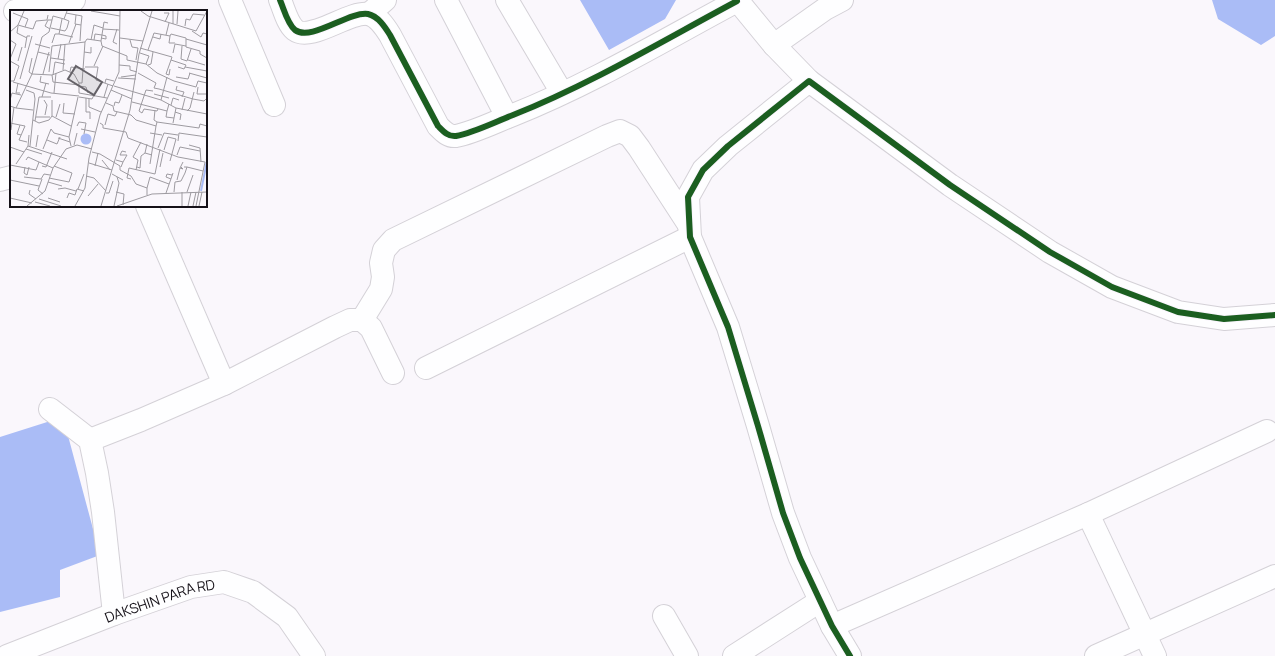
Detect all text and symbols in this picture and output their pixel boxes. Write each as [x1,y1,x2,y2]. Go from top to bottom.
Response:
inset map [10,10,207,207]
street label: DAKSHIN PARA RD [102,574,216,626]

